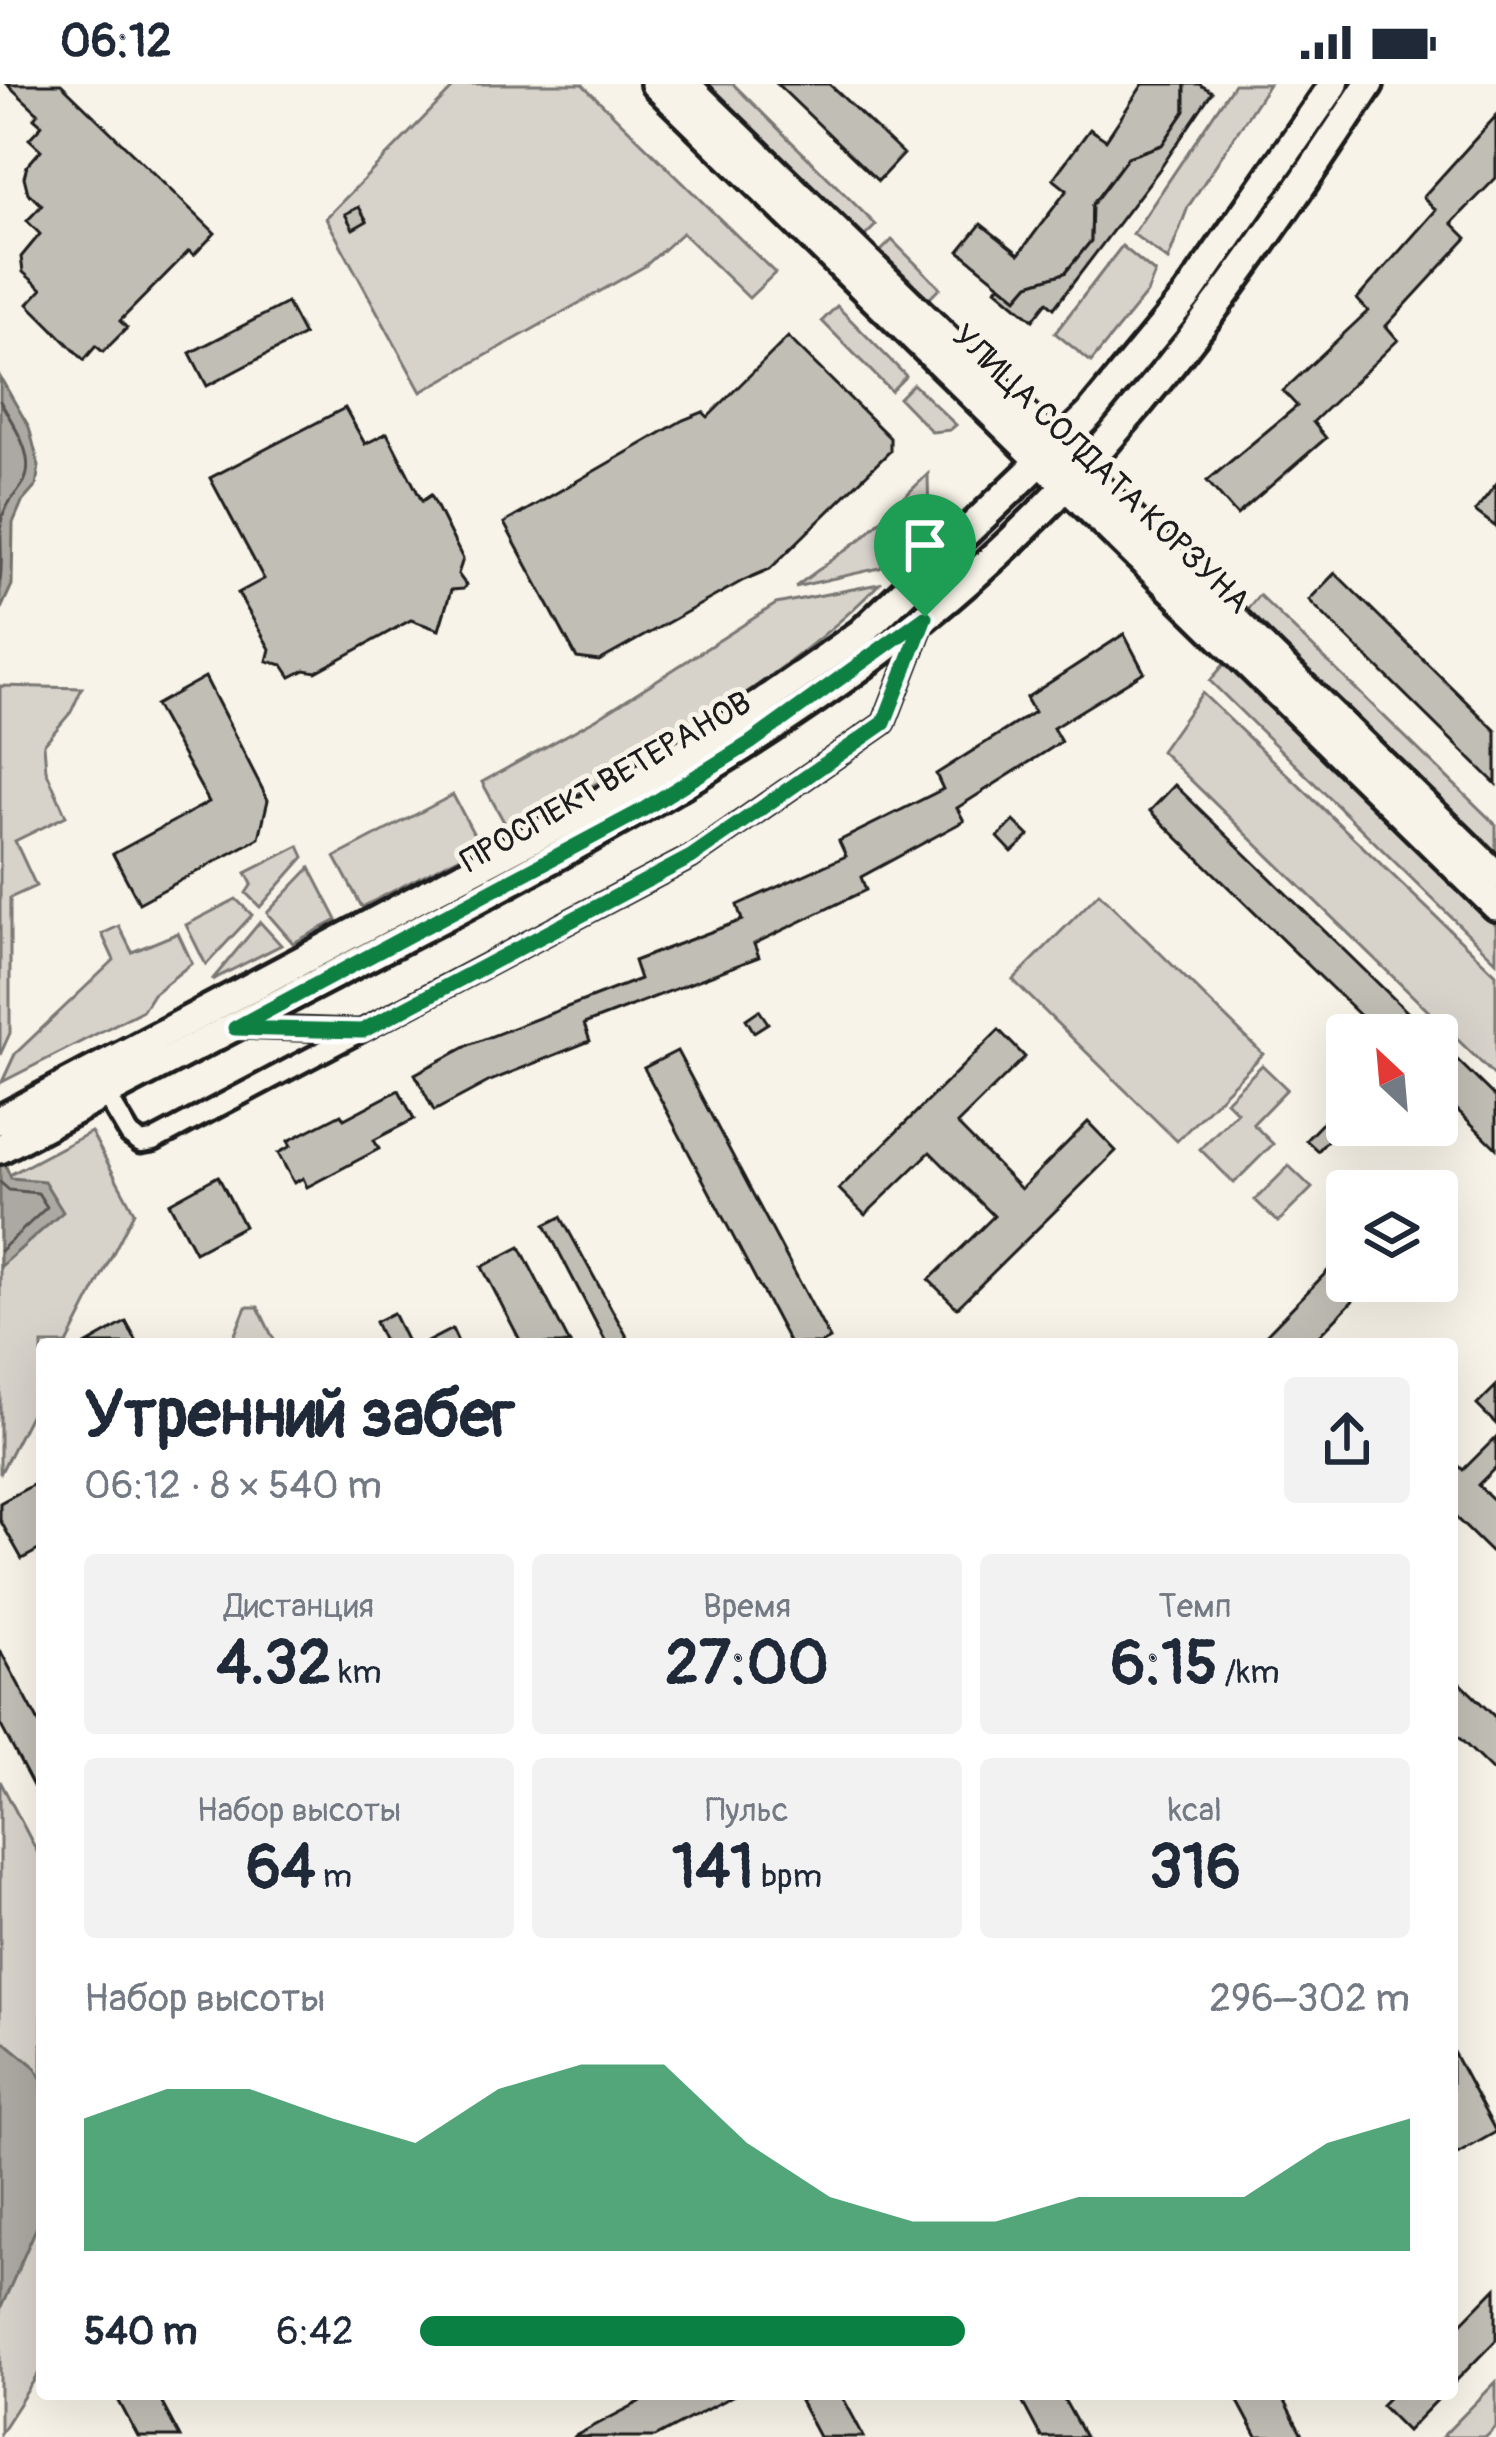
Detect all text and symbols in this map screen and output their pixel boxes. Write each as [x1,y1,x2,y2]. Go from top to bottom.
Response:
text: 06:12 [60,14,172,70]
street label: УЛИЦА СОЛДАТА КОРЗУНА [943,316,1259,622]
pin [874,494,976,617]
icon: arrive [892,512,958,578]
street label: ПРОСПЕКТ ВЕТЕРАНОВ [453,682,759,882]
north arrow [1326,1014,1458,1146]
map controls [1326,1014,1458,1302]
button: layers [1326,1170,1458,1302]
text: Утренний забег [84,1374,515,1457]
button: share [1284,1377,1410,1503]
text: 06:12 · 8 × 540 m [84,1461,382,1510]
text: Дистанция [224,1586,374,1627]
text: Время [703,1586,791,1627]
text: Темп [1158,1586,1232,1627]
text: 4.32 [216,1627,331,1702]
text: 27:00 [665,1627,829,1702]
text: 6:15 [1111,1627,1217,1702]
text: km [331,1652,382,1693]
text: /km [1217,1652,1280,1693]
text: Набор высоты [197,1790,401,1831]
text: Пульс [705,1790,789,1831]
text: kcal [1168,1790,1222,1831]
text: 64 [246,1831,316,1906]
text: 141 [672,1831,754,1906]
text: 316 [1149,1831,1241,1906]
text: m [316,1856,352,1897]
text: bpm [754,1856,822,1897]
text: Набор высоты [84,1974,326,2023]
text: 296–302 m [1209,1974,1410,2023]
text: 540 m [84,2307,198,2356]
text: 6:42 [276,2307,354,2356]

